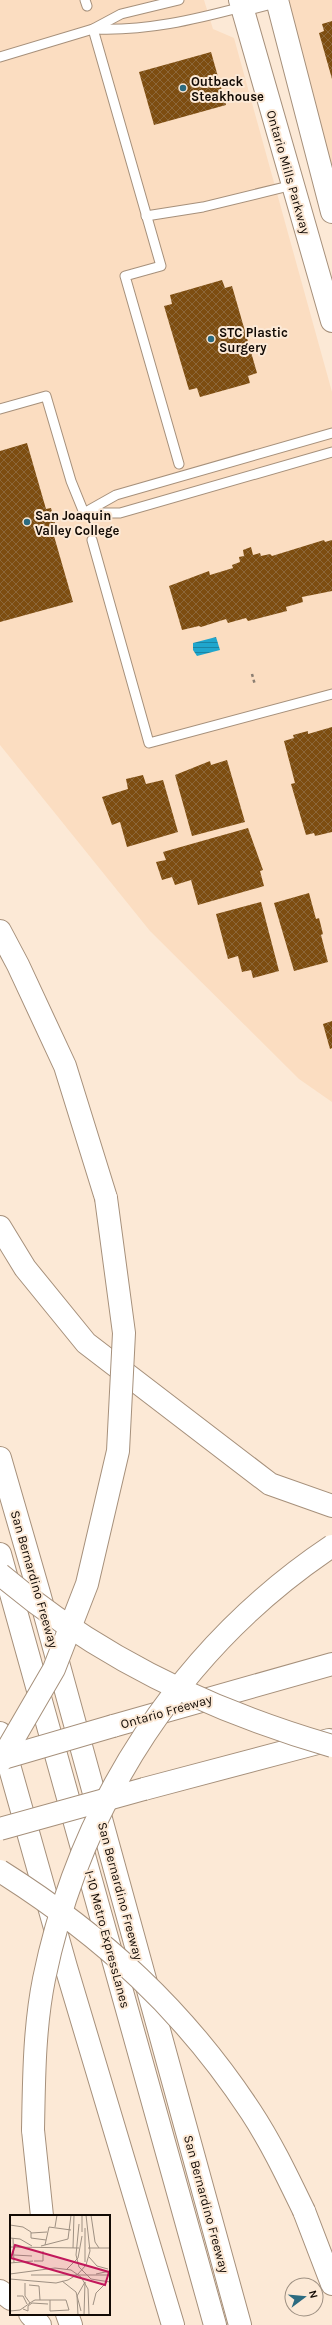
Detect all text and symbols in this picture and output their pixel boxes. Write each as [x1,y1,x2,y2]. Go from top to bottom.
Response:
place label: Outback Steakhouse [191,74,264,104]
marker: Outback Steakhouse [178,83,188,93]
street label: Ontario Mills Parkway [264,108,313,236]
place label: STC Plastic Surgery [219,325,288,355]
marker: STC Plastic Surgery [206,334,216,344]
place label: San Joaquin Valley College [35,508,120,538]
marker: San Joaquin Valley College [22,517,32,527]
street label: San Bernardino Freeway [8,1509,61,1650]
street label: Ontario Freeway [119,1691,214,1732]
street label: San Bernardino Freeway [95,1821,146,1962]
street label: I-10 Metro ExpressLanes [82,1869,133,2010]
street label: San Bernardino Freeway [181,2134,232,2275]
inset map [10,2215,110,2315]
north arrow [284,2277,324,2317]
text: N [306,2289,320,2300]

